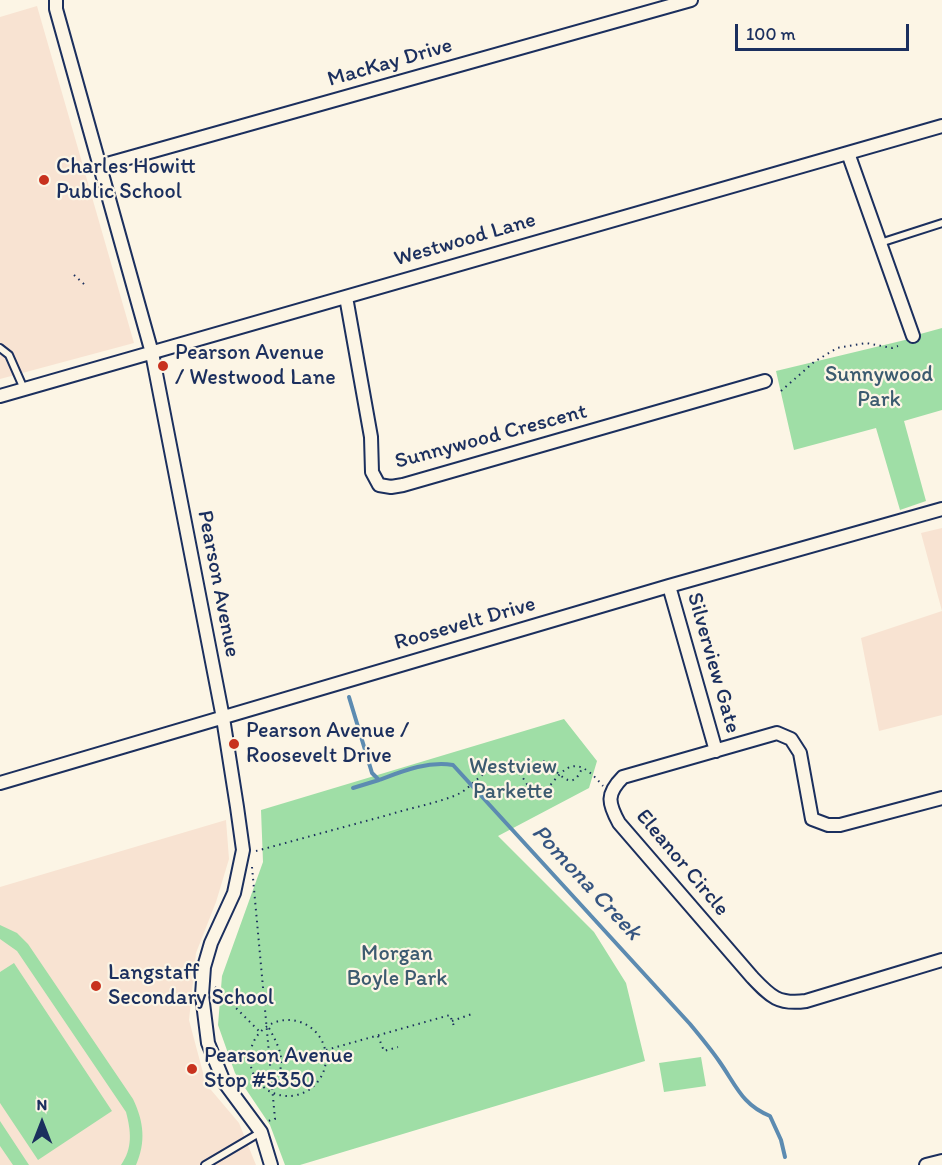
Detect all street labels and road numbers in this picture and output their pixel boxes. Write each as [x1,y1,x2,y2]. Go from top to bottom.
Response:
street label: MacKay Drive [325,33,455,93]
street label: Westwood Lane [391,207,539,273]
street label: Sunnywood Crescent [392,399,590,475]
street label: Pearson Avenue [191,508,245,660]
street label: Silverview Gate [680,590,746,736]
street label: Roosevelt Drive [391,591,539,657]
street label: Eleanor Circle [630,804,734,922]

